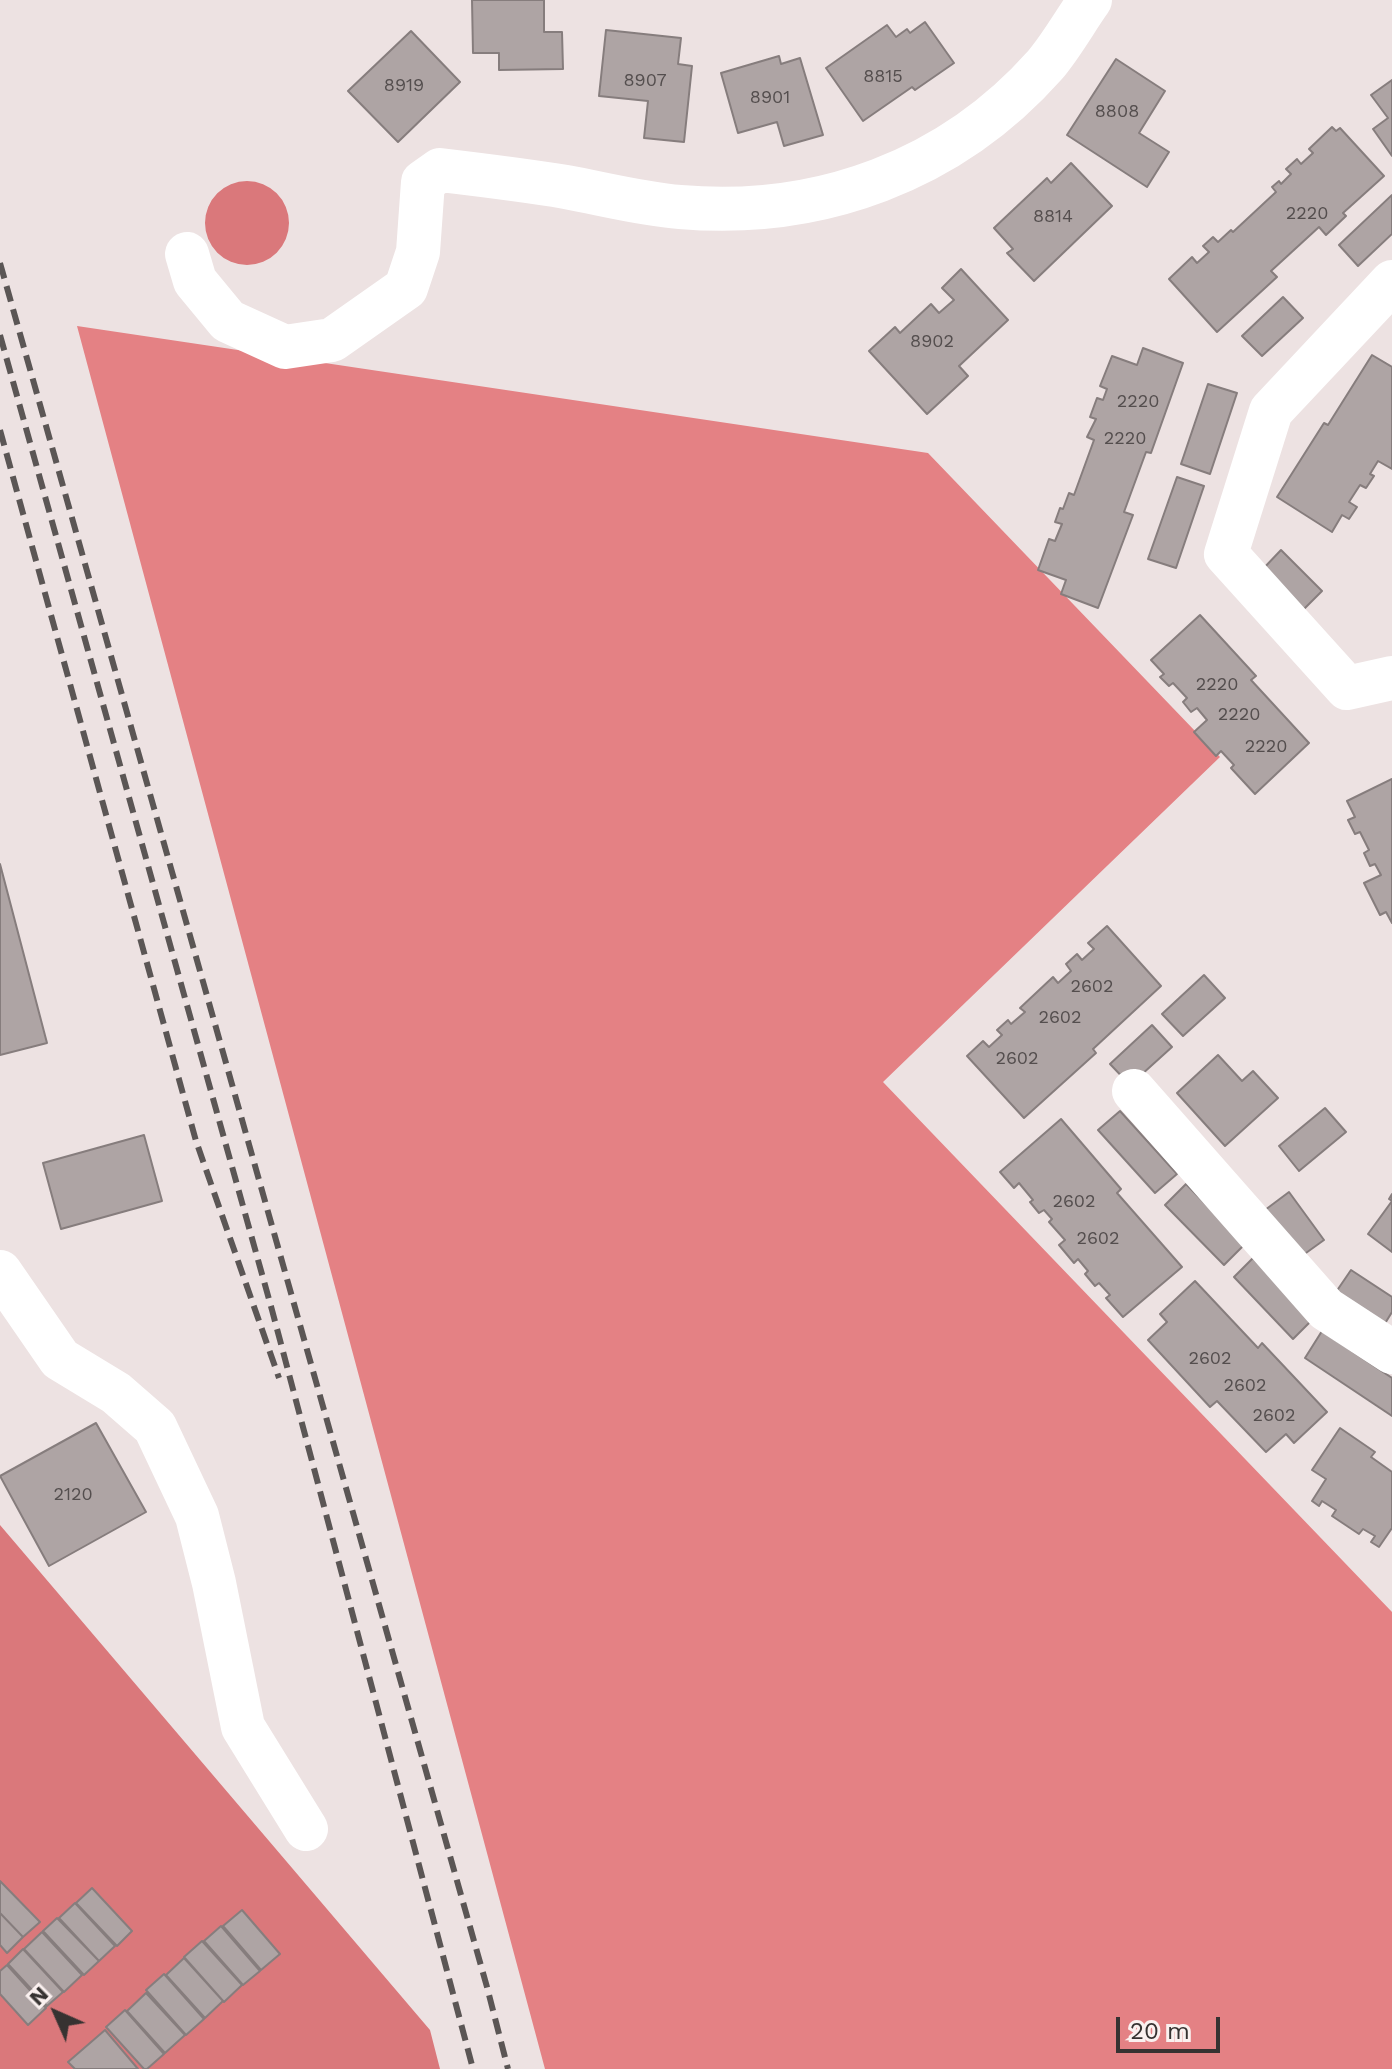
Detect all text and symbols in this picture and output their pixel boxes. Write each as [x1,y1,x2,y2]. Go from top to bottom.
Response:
house number: 8815 [863,66,903,88]
house number: 8907 [623,70,667,92]
house number: 8919 [384,75,424,97]
house number: 8901 [750,87,790,109]
house number: 8808 [1095,101,1139,123]
house number: 2220 [1286,203,1328,225]
house number: 8814 [1033,206,1073,228]
house number: 8902 [910,331,954,353]
house number: 2220 [1117,391,1159,413]
house number: 2220 [1104,428,1146,450]
house number: 2220 [1196,674,1238,696]
house number: 2220 [1218,704,1260,726]
house number: 2220 [1245,736,1287,758]
house number: 2602 [1070,976,1114,998]
house number: 2602 [1038,1007,1082,1029]
house number: 2602 [995,1048,1039,1070]
house number: 2602 [1052,1191,1096,1213]
house number: 2602 [1076,1228,1120,1250]
house number: 2602 [1188,1348,1232,1370]
house number: 2602 [1223,1375,1267,1397]
house number: 2602 [1252,1405,1296,1427]
house number: 2120 [53,1484,93,1506]
north arrow [16,1973,96,2053]
text: N [24,1981,53,2010]
scale bar [1120,2001,1224,2051]
text: 20 m [1130,2017,1190,2045]

